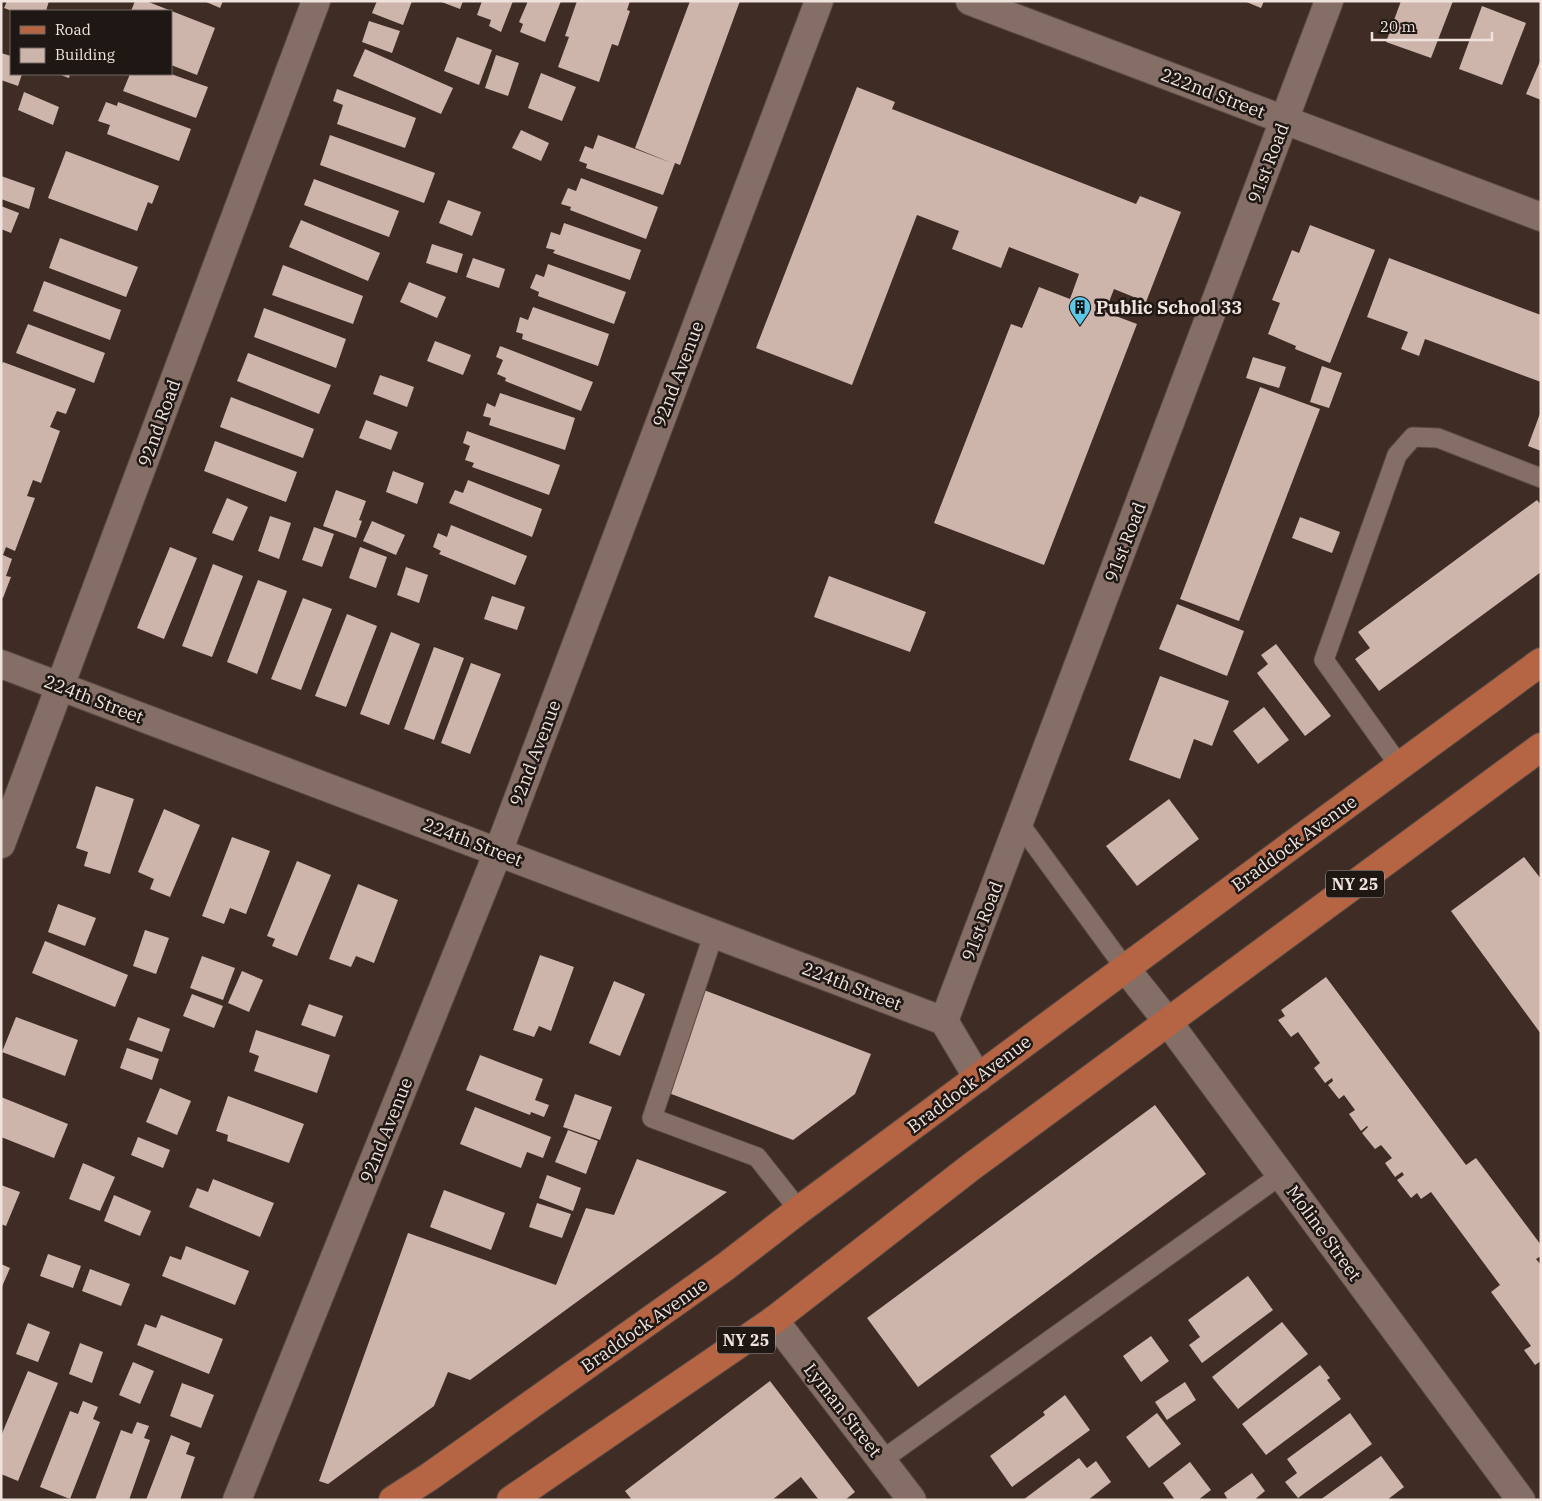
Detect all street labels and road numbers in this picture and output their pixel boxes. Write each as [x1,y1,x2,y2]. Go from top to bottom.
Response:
street label: 222nd Street [1158,63,1268,123]
street label: 91st Road [1242,120,1294,206]
street label: 92nd Avenue [647,318,709,430]
street label: 92nd Road [133,376,185,470]
street label: 91st Road [1099,499,1151,585]
street label: 224th Street [41,669,147,729]
street label: 92nd Avenue [504,697,566,809]
street label: Braddock Avenue [1227,790,1361,896]
street label: 224th Street [420,812,526,872]
road number: NY 25 [1326,871,1384,898]
street label: 91st Road [956,878,1008,964]
street label: 224th Street [799,956,905,1016]
street label: Braddock Avenue [902,1030,1036,1138]
street label: 92nd Avenue [354,1074,418,1186]
street label: Moline Street [1282,1181,1366,1285]
street label: Braddock Avenue [576,1273,712,1377]
road number: NY 25 [717,1326,775,1354]
street label: Lyman Street [799,1358,887,1462]

